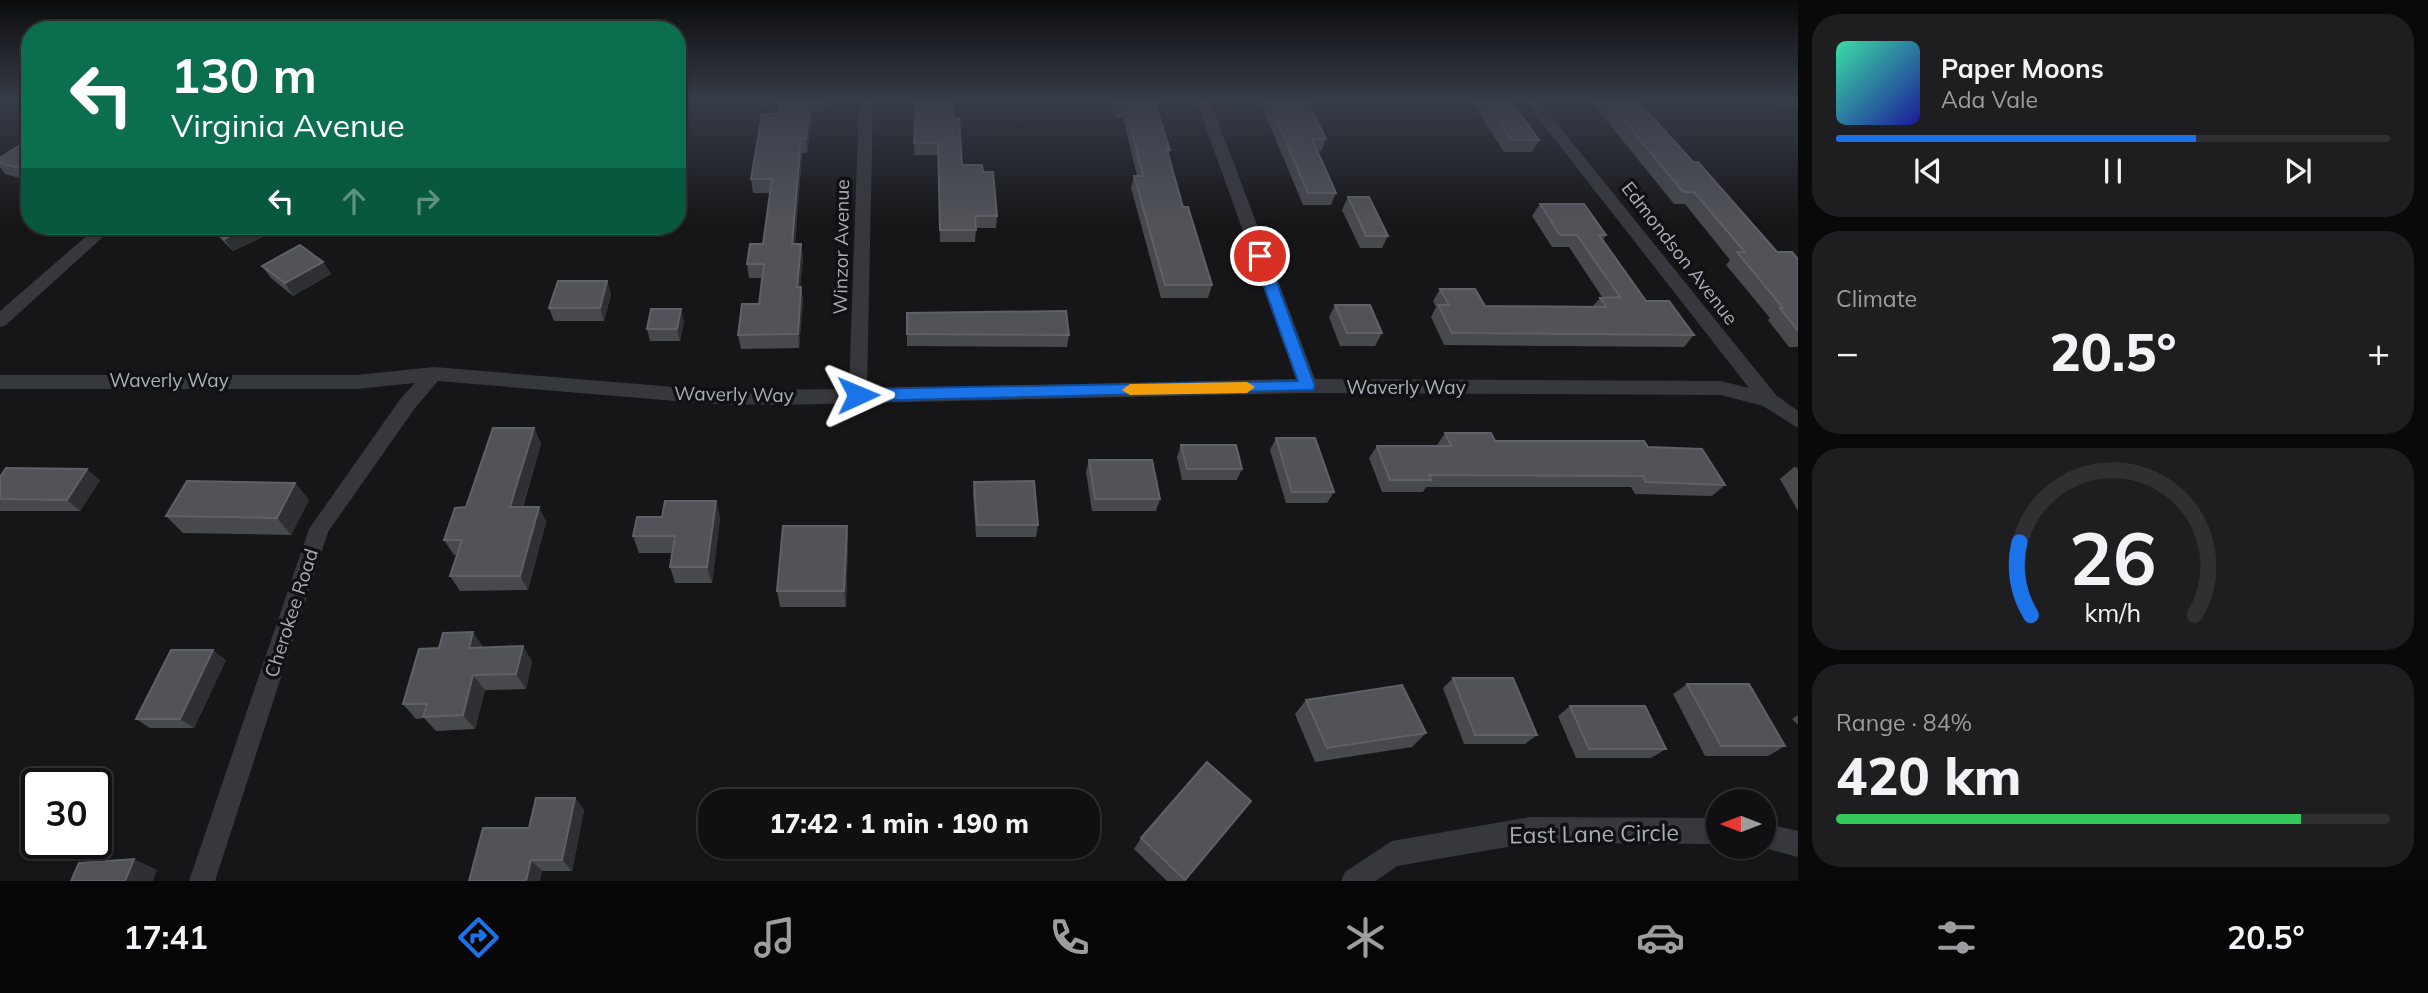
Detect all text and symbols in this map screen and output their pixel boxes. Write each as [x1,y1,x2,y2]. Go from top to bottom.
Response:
text: 130 m [171,44,317,105]
icon: left [56,49,147,140]
text: Paper Moons [1941,52,2104,85]
text: Ada Vale [1941,85,2038,114]
text: Virginia Avenue [171,105,405,145]
icon: previous [1909,152,1947,190]
icon: pause [2094,152,2132,190]
icon: next [2279,152,2317,190]
street label: Edmondson Avenue [1617,177,1743,329]
street label: Winzor Avenue [828,179,854,315]
icon: left [262,182,300,220]
icon: ahead [335,182,373,220]
icon: right [408,182,446,220]
pin [1230,226,1290,286]
icon: arrive [1241,237,1279,275]
text: Climate [1836,284,1917,313]
text: 20.5° [2049,319,2177,384]
text: − [1836,328,1859,376]
text: + [2367,328,2390,376]
position arrow [821,358,895,432]
street label: Waverly Way [109,368,229,392]
street label: Waverly Way [1346,375,1466,399]
street label: Waverly Way [674,381,794,407]
text: 26 [2069,512,2157,603]
street label: Cherokee Road [259,546,323,680]
text: km/h [2085,597,2141,628]
text: Range · 84% [1836,708,1972,737]
text: 420 km [1836,743,2021,808]
speed limit sign: 30 [21,768,112,859]
north arrow [1706,789,1776,859]
map controls [1706,789,1776,859]
text: 17:42 · 1 min · 190 m [769,807,1029,840]
street label: East Lane Circle [1509,818,1679,849]
icon: directions [454,913,503,962]
icon: music [750,913,799,962]
icon: phone [1045,913,1094,962]
icon: climate [1341,913,1390,962]
icon: car [1636,913,1685,962]
icon: filters [1932,913,1981,962]
text: 17:41 [123,917,208,957]
text: 20.5° [2227,917,2305,957]

